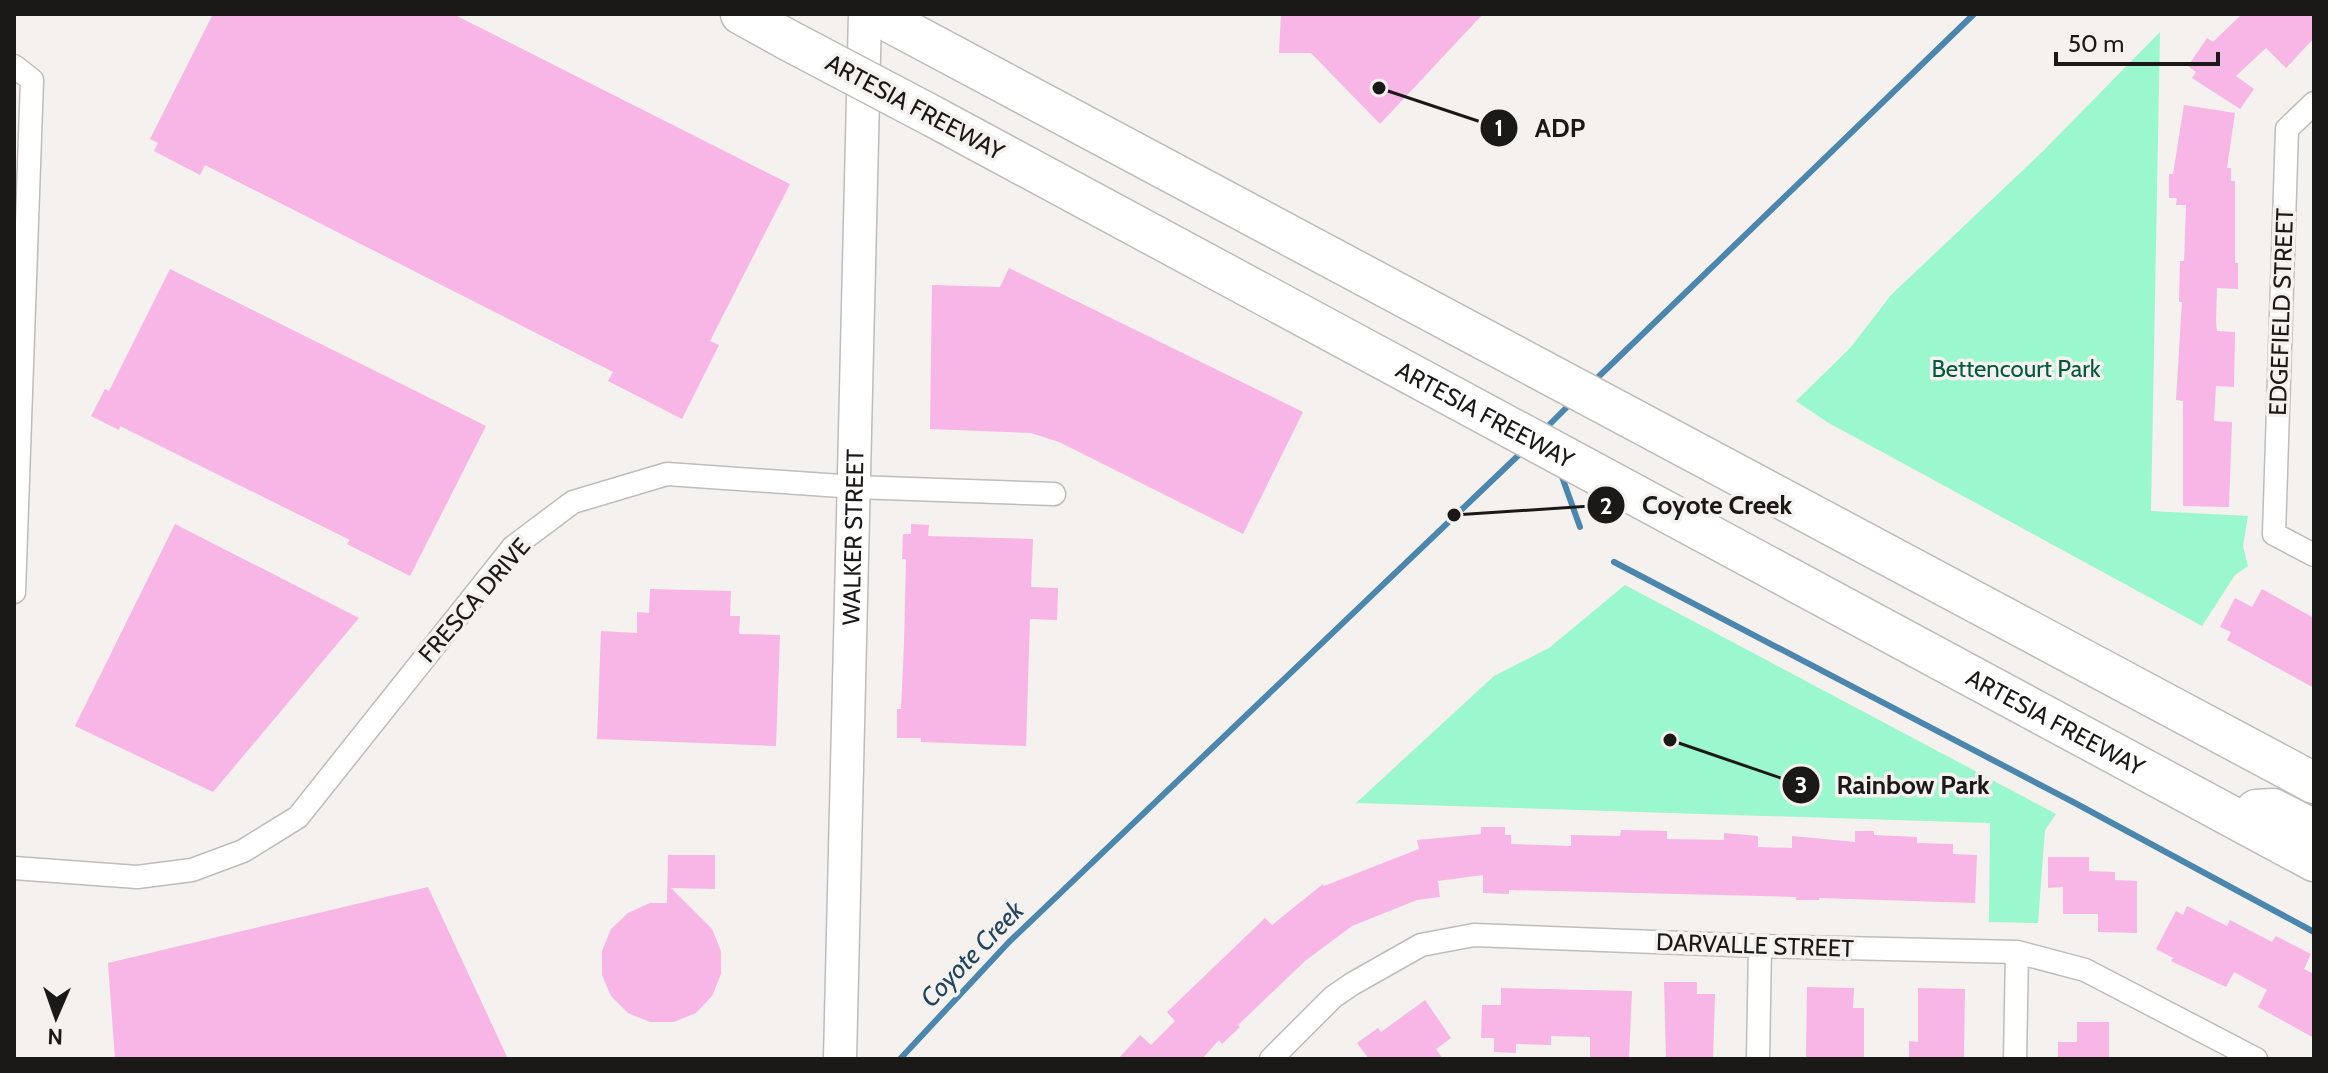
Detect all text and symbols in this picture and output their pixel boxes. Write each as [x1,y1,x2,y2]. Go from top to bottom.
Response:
scale bar [2056,16,2218,66]
text: 50 m [2068,29,2124,58]
street label: ARTESIA FREEWAY [821,48,1009,166]
callout: ADP [1479,103,1601,153]
text: ADP [1535,112,1585,144]
text: 1 [1495,113,1503,142]
street label: EDGEFIELD STREET [2263,208,2299,416]
street label: ARTESIA FREEWAY [1391,354,1580,474]
park label: Bettencourt Park [1931,354,2101,383]
street label: WALKER STREET [836,449,869,626]
callout: Coyote Creek [1586,480,1808,530]
text: Coyote Creek [1642,489,1792,521]
text: 2 [1600,491,1612,520]
street label: FRESCA DRIVE [412,532,536,668]
street label: ARTESIA FREEWAY [1962,662,2150,782]
callout: Rainbow Park [1781,760,2006,810]
text: Rainbow Park [1836,769,1990,801]
text: 3 [1795,770,1807,799]
water label: Coyote Creek [914,894,1031,1014]
street label: DARVALLE STREET [1656,927,1855,963]
north arrow [16,977,96,1057]
text: N [47,1023,64,1050]

